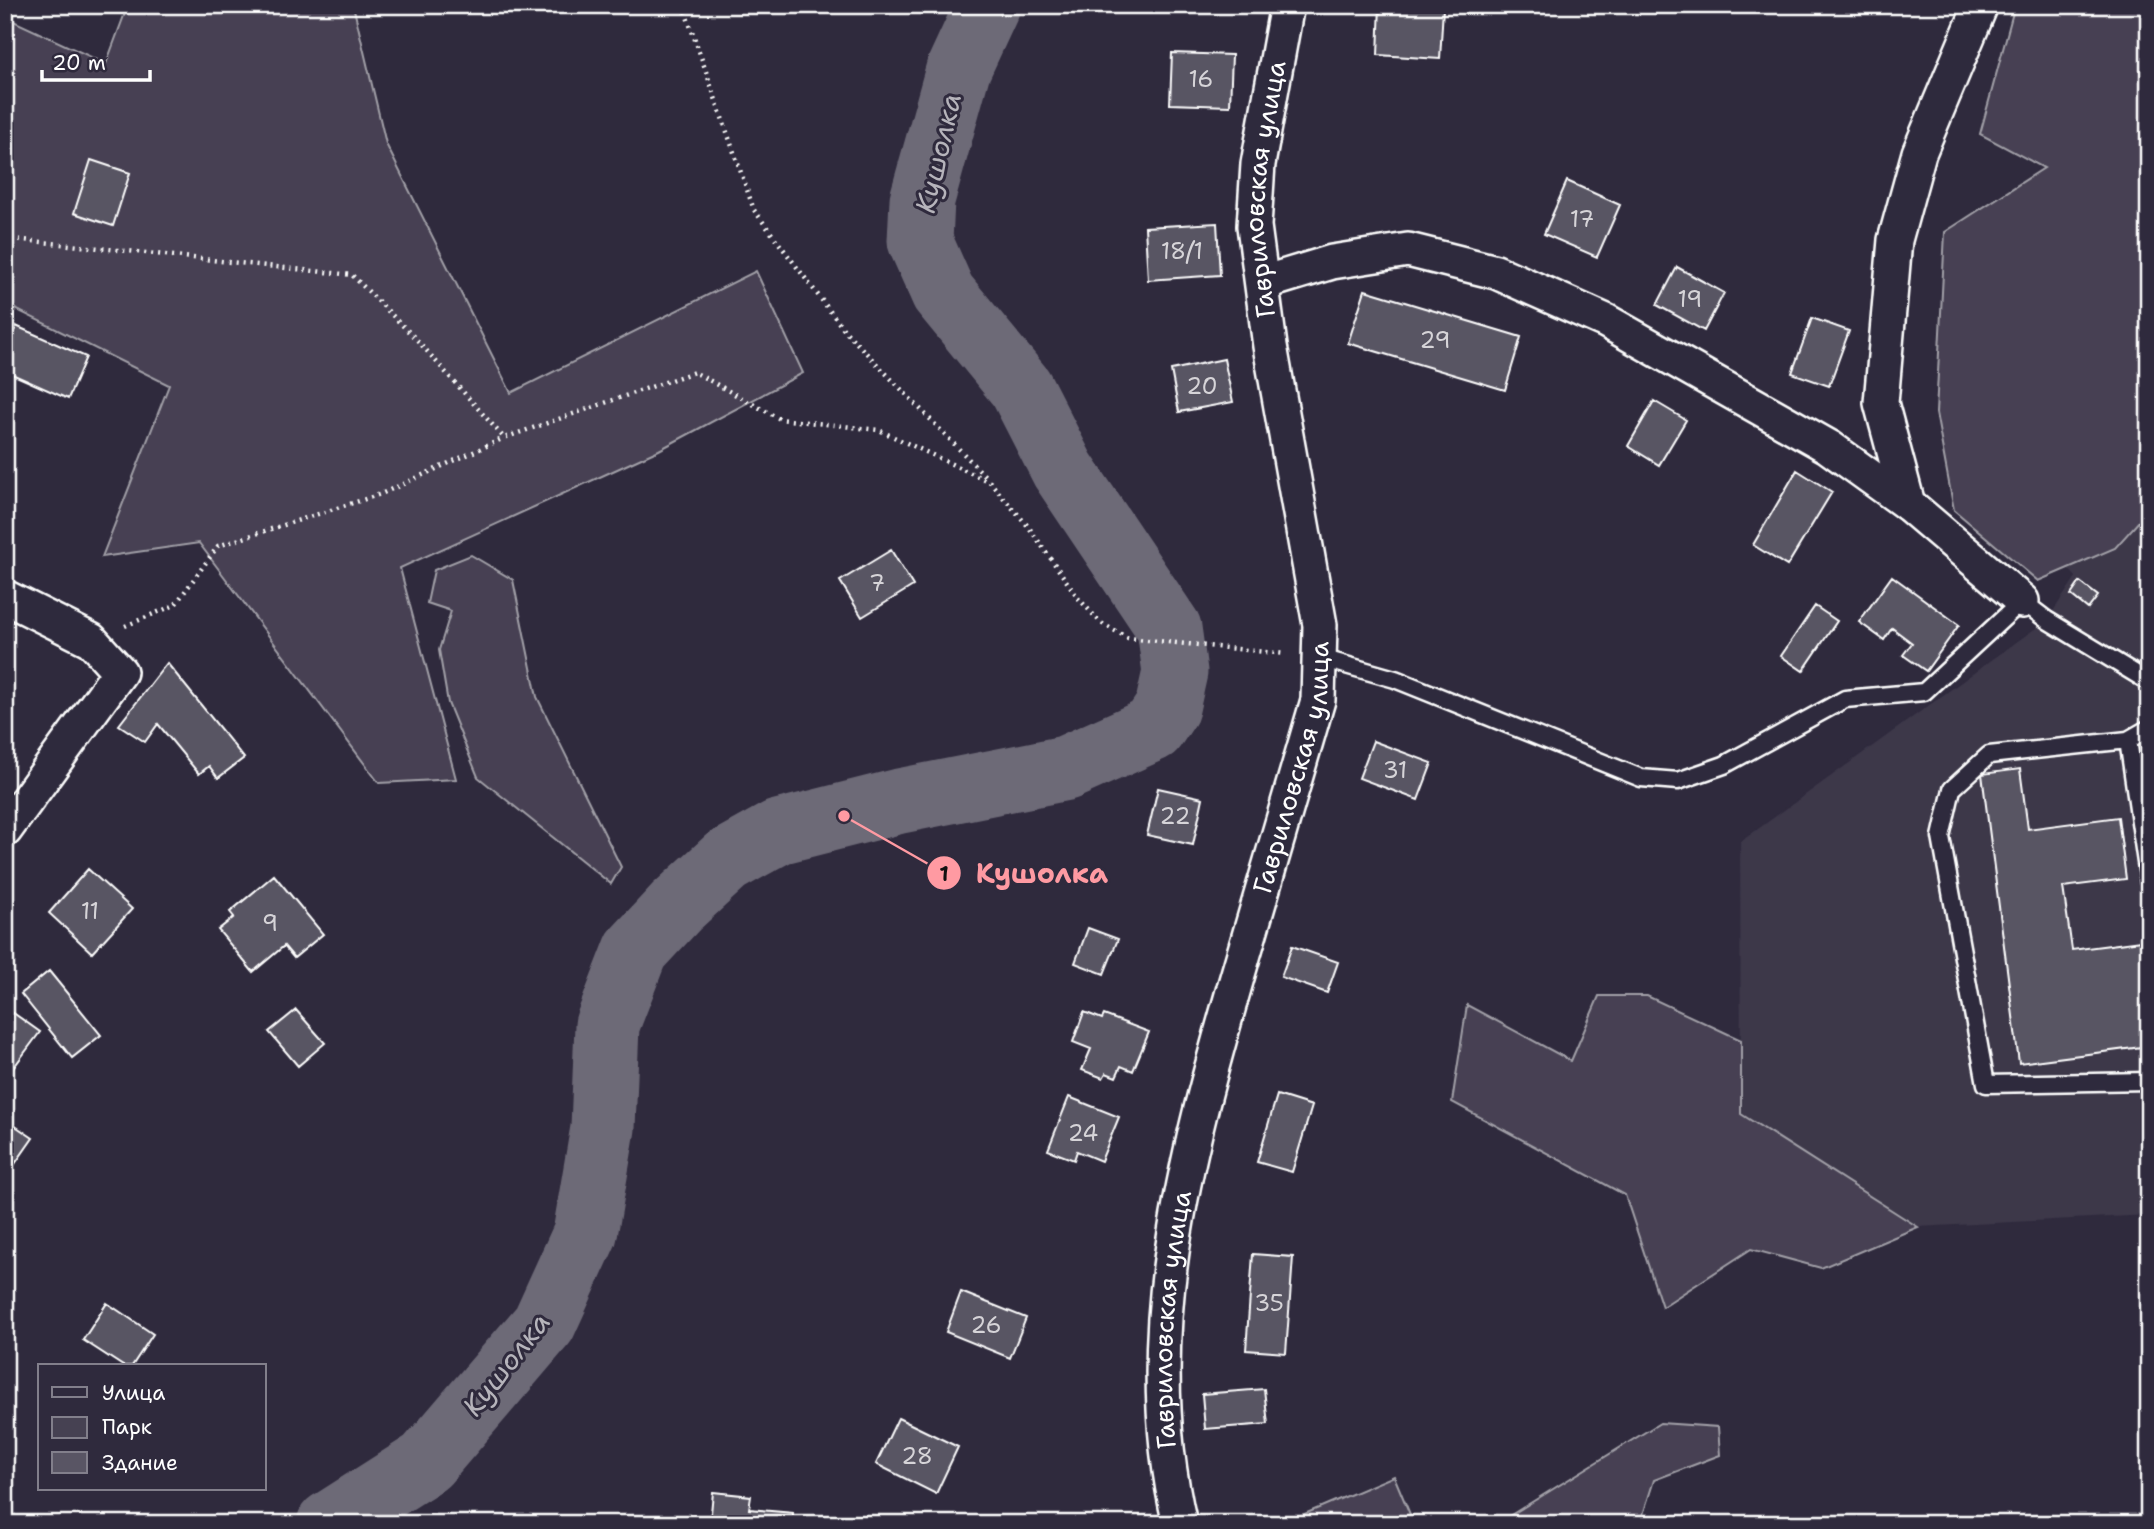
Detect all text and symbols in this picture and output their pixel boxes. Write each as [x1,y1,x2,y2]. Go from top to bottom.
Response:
scale bar [42,38,150,82]
text: 20 m [52,49,106,77]
street label: Гавриловская улица [1236,57,1294,320]
house number: 16 [1189,64,1213,94]
water label: Кушолка [906,89,970,217]
house number: 17 [1570,204,1594,234]
house number: 18/1 [1161,236,1203,266]
house number: 19 [1678,284,1702,314]
house number: 29 [1420,325,1450,355]
house number: 20 [1186,371,1218,401]
house number: 7 [869,568,885,598]
street label: Гавриловская улица [1244,641,1337,898]
house number: 31 [1383,755,1407,785]
house number: 22 [1159,801,1191,831]
callout: Кушолка [926,849,1122,898]
text: Кушолка [976,854,1108,892]
text: 1 [939,860,949,888]
house number: 11 [81,896,99,926]
house number: 9 [262,908,278,938]
house number: 24 [1068,1118,1098,1148]
street label: Гавриловская улица [1145,1187,1199,1451]
house number: 35 [1254,1288,1284,1318]
water label: Кушолка [453,1304,559,1424]
house number: 26 [970,1310,1002,1340]
legend [38,1364,266,1490]
text: Улица [102,1379,165,1407]
text: Парк [102,1413,152,1441]
house number: 28 [901,1441,933,1471]
text: Здание [102,1449,178,1477]

